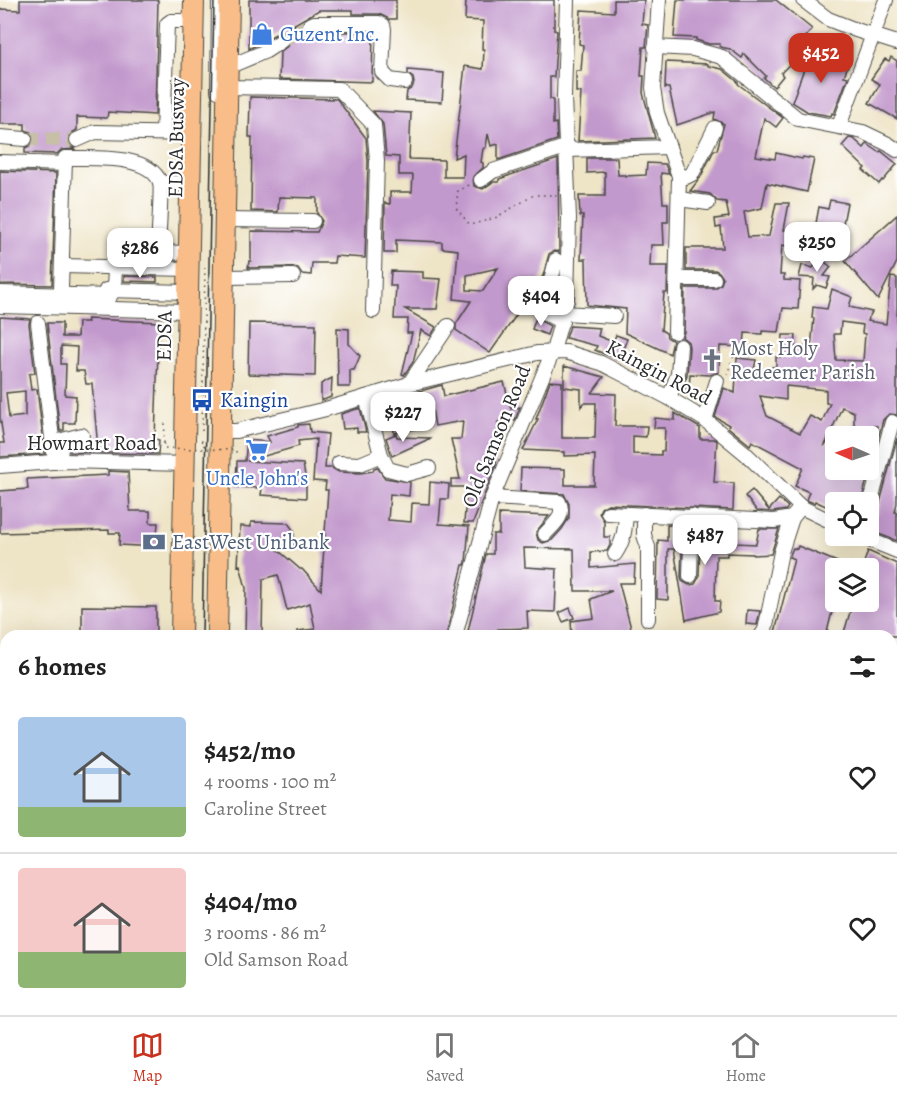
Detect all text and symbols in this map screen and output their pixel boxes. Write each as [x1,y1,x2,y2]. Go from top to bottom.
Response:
place label: Guzent Inc. [280,20,380,48]
shop icon: Guzent Inc. [249,21,275,47]
pin: $452 [785,33,857,84]
text: $452 [803,39,839,66]
street label: EDSA Busway [161,77,191,198]
pin: $250 [781,222,853,273]
pin: $286 [104,228,176,279]
text: $250 [798,228,836,255]
text: $286 [121,234,159,261]
pin: $404 [505,276,577,327]
text: $404 [522,282,560,309]
street label: EDSA [150,310,178,362]
street label: Kaingin Road [601,332,717,412]
place label: Most Holy Redeemer Parish [730,334,875,386]
church icon: Most Holy Redeemer Parish [699,347,725,373]
street label: Old Samson Road [455,360,538,511]
place label: Kaingin [220,386,288,414]
bus stop icon: Kaingin [189,387,215,413]
pin: $227 [367,392,439,443]
text: $227 [384,398,422,425]
north arrow [825,426,879,480]
map controls [825,426,879,612]
street label: Howmart Road [27,429,158,457]
supermarket icon: Uncle John's [244,437,270,463]
place label: Uncle John's [206,464,308,492]
button: locate [825,492,879,546]
pin: $487 [669,515,741,566]
text: $487 [687,521,723,548]
place label: EastWest Unibank [172,528,330,556]
bank icon: EastWest Unibank [141,529,167,555]
button: layers [825,558,879,612]
text: 6 homes [18,649,107,684]
icon: filters [846,650,879,683]
text: $452/mo [204,733,296,768]
icon: home [66,741,138,813]
icon: heart [846,761,879,794]
text: 4 rooms · 100 m² [204,768,336,795]
text: Caroline Street [204,795,327,822]
text: $404/mo [204,884,297,919]
icon: home [66,892,138,964]
icon: heart [846,912,879,945]
text: 3 rooms · 86 m² [204,919,326,946]
text: Old Samson Road [204,946,348,973]
tab: Map [131,1029,164,1087]
tab: Saved [426,1029,464,1087]
tab: Home [726,1029,766,1087]

